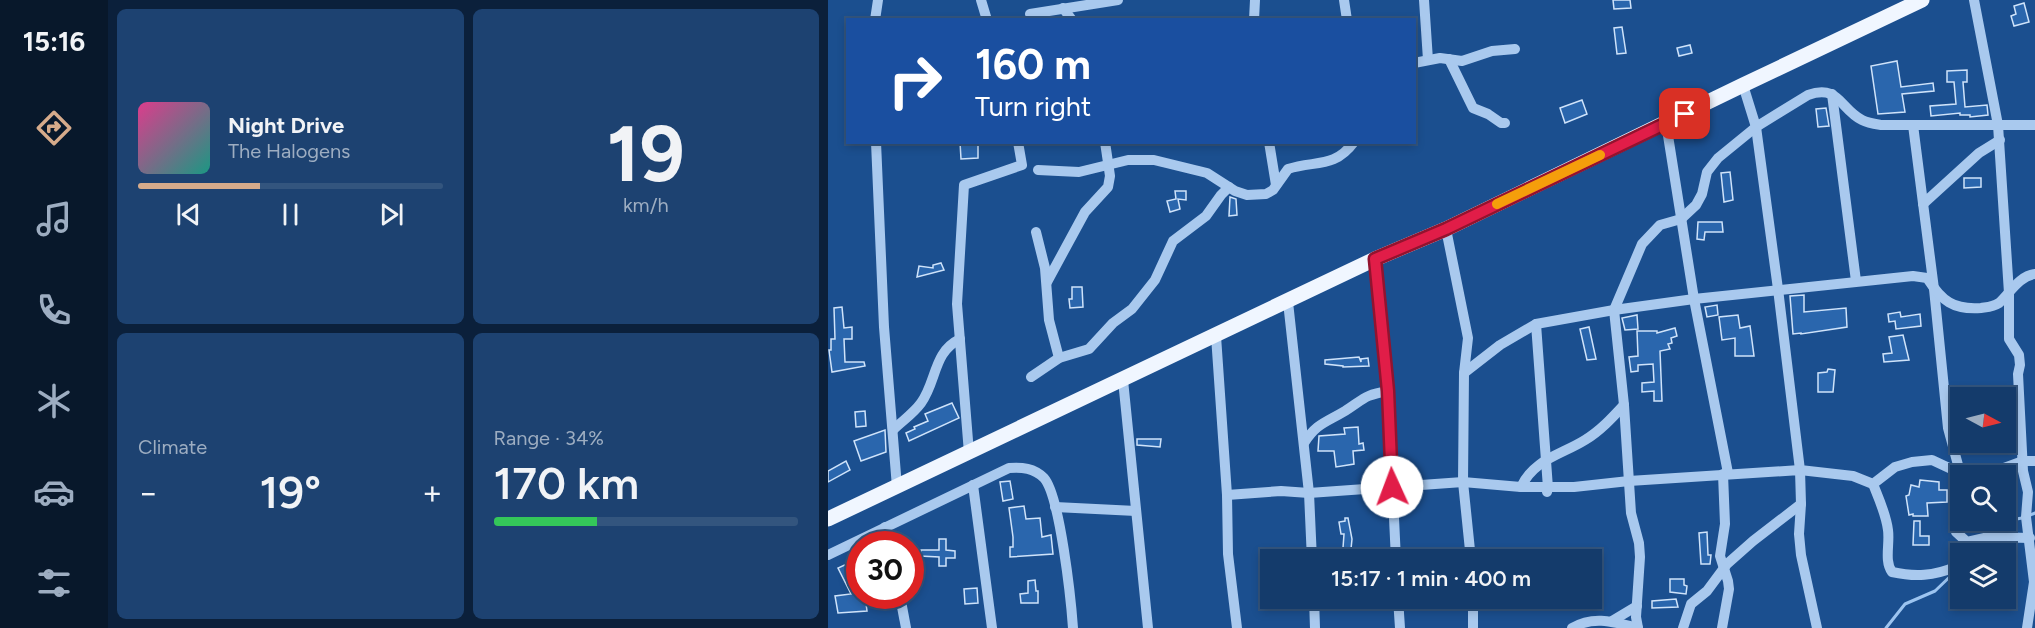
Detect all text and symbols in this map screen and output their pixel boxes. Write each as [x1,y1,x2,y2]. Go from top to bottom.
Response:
text: 15:16 [23,25,85,58]
text: 160 m [975,39,1091,90]
icon: right [876,42,954,120]
pin [1659,88,1710,139]
text: Turn right [975,90,1091,123]
icon: arrive [1668,97,1701,130]
icon: directions [33,107,75,149]
text: 19 [607,107,685,201]
text: Night Drive [228,112,344,139]
text: The Halogens [228,139,350,163]
text: km/h [623,193,669,217]
icon: music [33,198,75,240]
icon: previous [172,198,205,231]
icon: pause [274,198,307,231]
icon: next [375,198,408,231]
icon: phone [33,289,75,331]
icon: climate [33,380,75,422]
north arrow [1950,387,2016,453]
map controls [1950,387,2016,609]
text: Range · 34% [494,426,604,450]
text: Climate [138,435,207,459]
position arrow [1360,455,1424,519]
text: 170 km [494,456,639,510]
text: 19° [259,465,321,519]
button: search [1950,465,2016,531]
icon: car [33,471,75,513]
text: − [138,473,159,512]
text: + [422,473,442,512]
speed limit sign: 30 [846,531,924,609]
button: layers [1950,543,2016,609]
icon: filters [33,562,75,604]
text: 15:17 · 1 min · 400 m [1331,565,1531,592]

